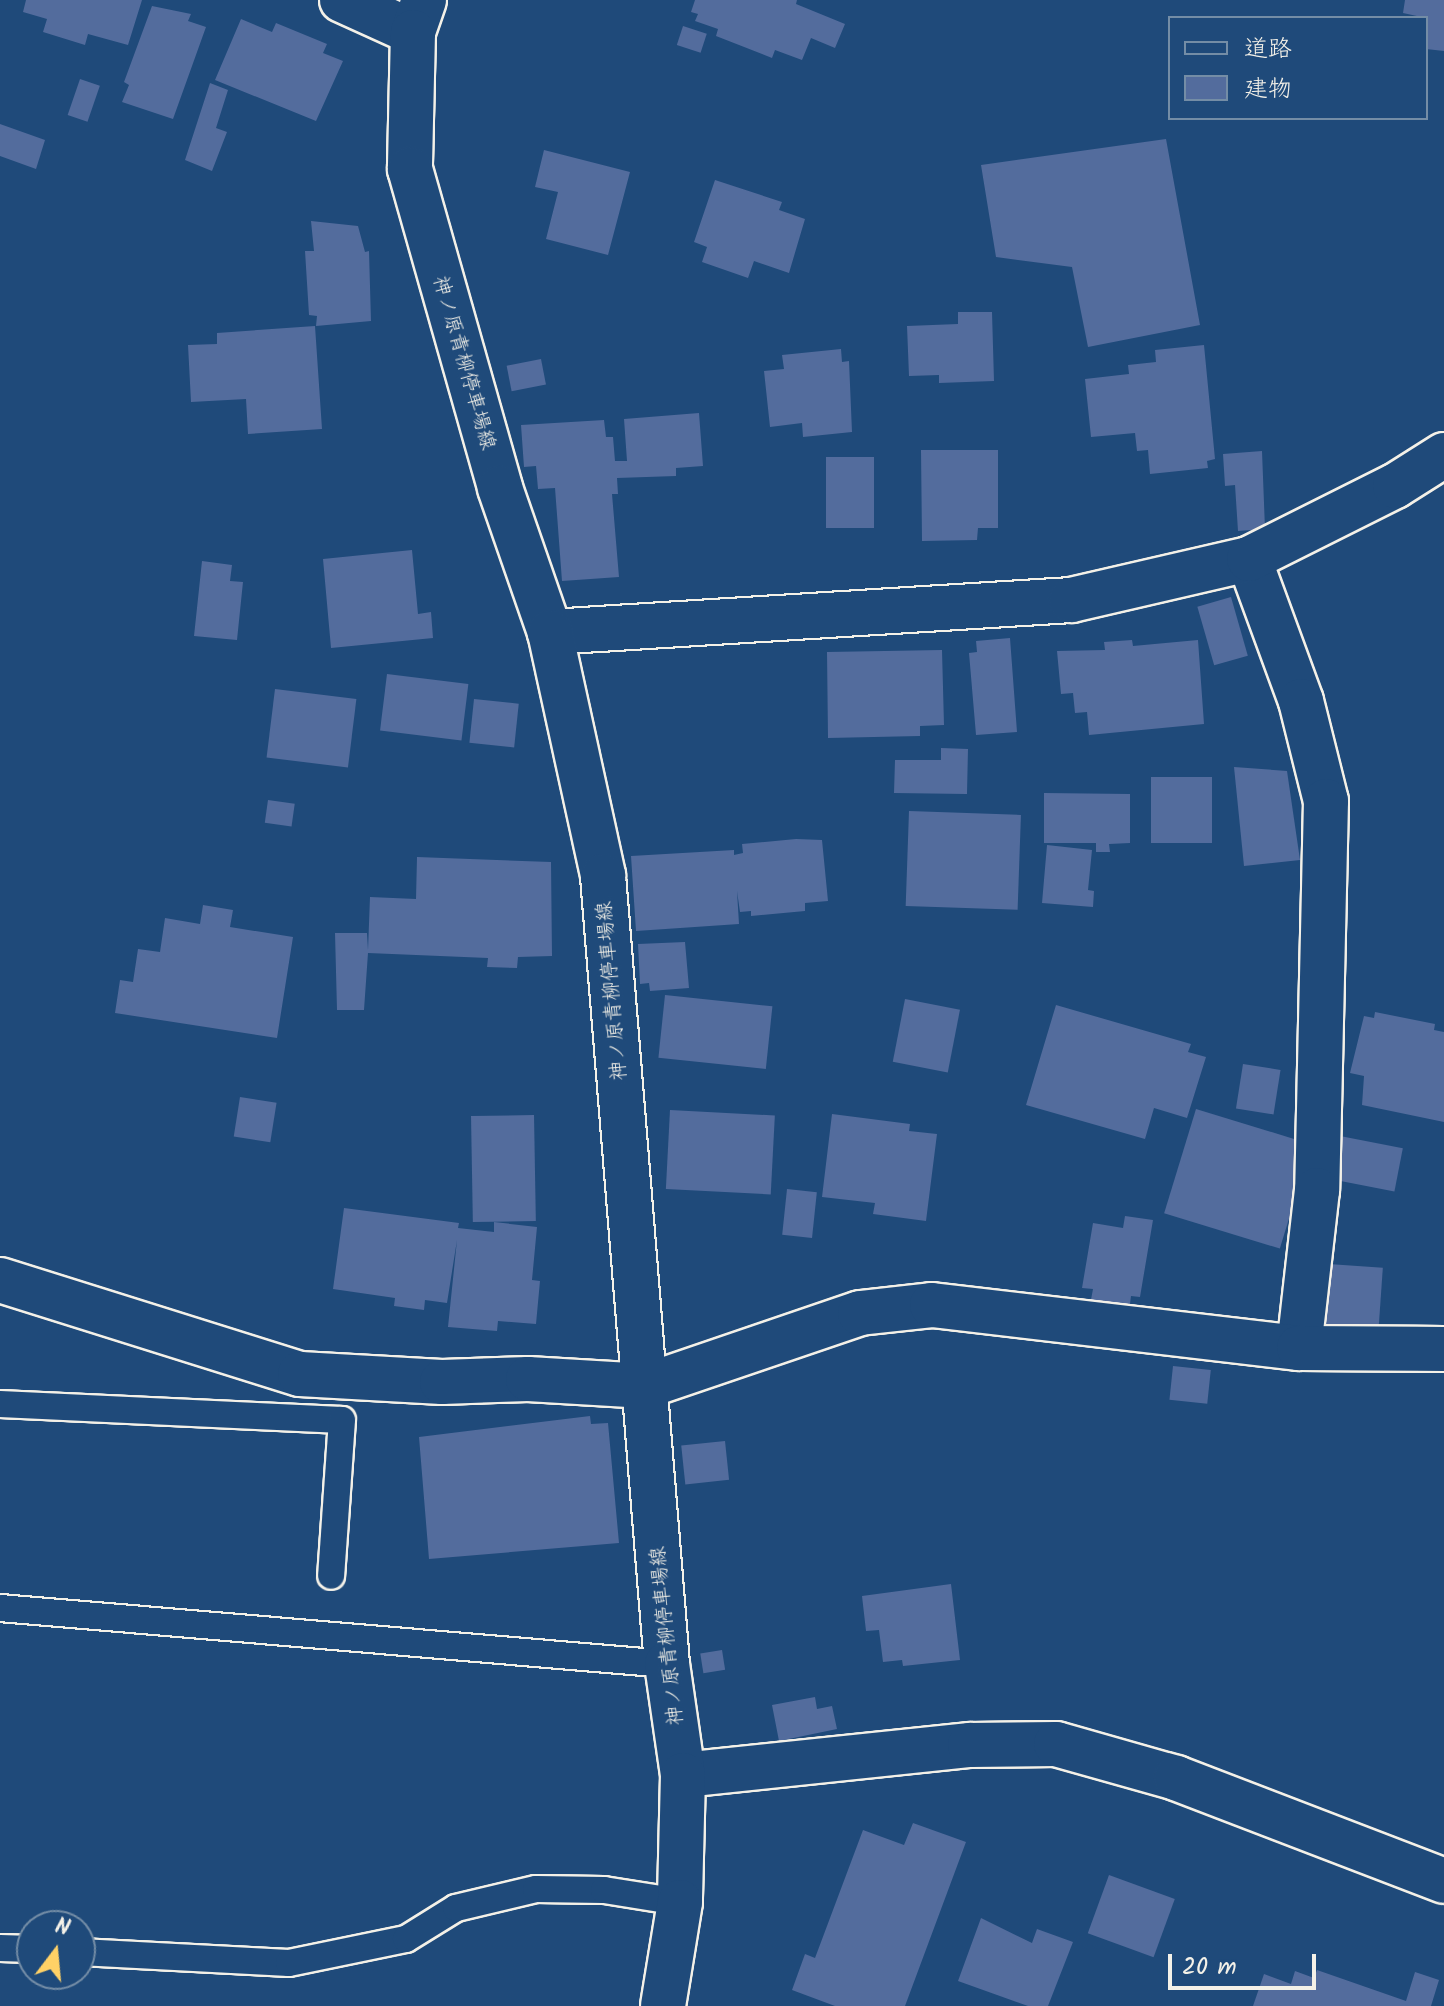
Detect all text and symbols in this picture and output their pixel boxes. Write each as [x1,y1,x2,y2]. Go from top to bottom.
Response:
legend [1168,16,1428,120]
text: 道路 [1244,30,1292,69]
text: 建物 [1244,70,1292,109]
street label: 神ノ原青柳停車場線 [427,273,499,453]
street label: 神ノ原青柳停車場線 [593,900,633,1082]
street label: 神ノ原青柳停車場線 [647,1545,689,1727]
north arrow [16,1910,96,1990]
text: N [51,1910,74,1947]
scale bar [1172,1938,1320,1988]
text: 20 m [1182,1948,1237,1987]

